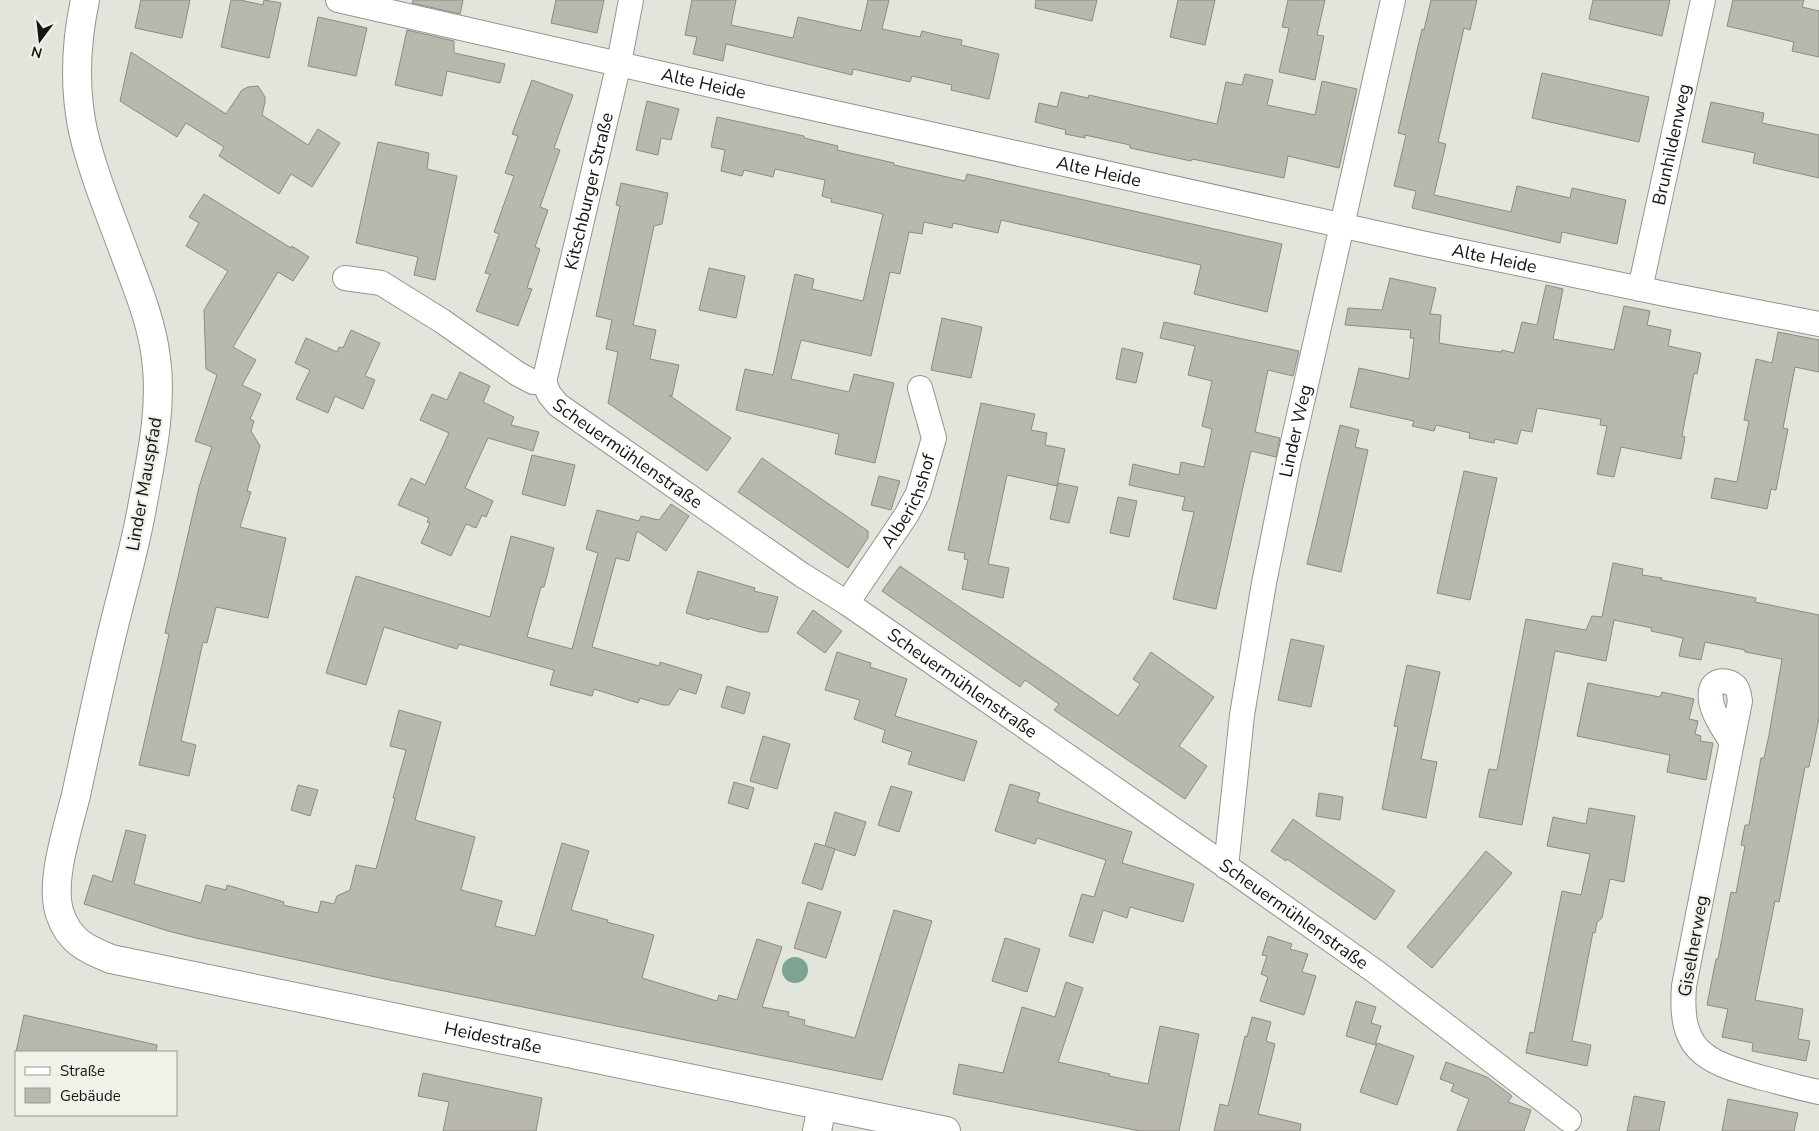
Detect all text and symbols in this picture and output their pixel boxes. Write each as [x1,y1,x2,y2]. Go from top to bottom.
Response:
north arrow [15,15,65,65]
text: N [29,42,44,63]
street label: Alte Heide [659,62,748,105]
street label: Brunhildenweg [1647,81,1696,208]
street label: Kitschburger Straße [559,110,619,272]
street label: Alte Heide [1054,150,1144,193]
street label: Alte Heide [1450,238,1539,279]
street label: Linder Weg [1274,382,1318,479]
street label: Scheuermühlenstraße [548,393,707,514]
street label: Linder Mauspfad [120,415,168,553]
street label: Alberichshof [875,450,941,553]
street label: Scheuermühlenstraße [883,623,1042,744]
street label: Scheuermühlenstraße [1214,853,1373,975]
street label: Giselherweg [1672,893,1714,999]
street label: Heidestraße [442,1016,544,1059]
legend [15,1051,178,1116]
text: Straße [60,1061,105,1081]
text: Gebäude [60,1086,121,1106]

